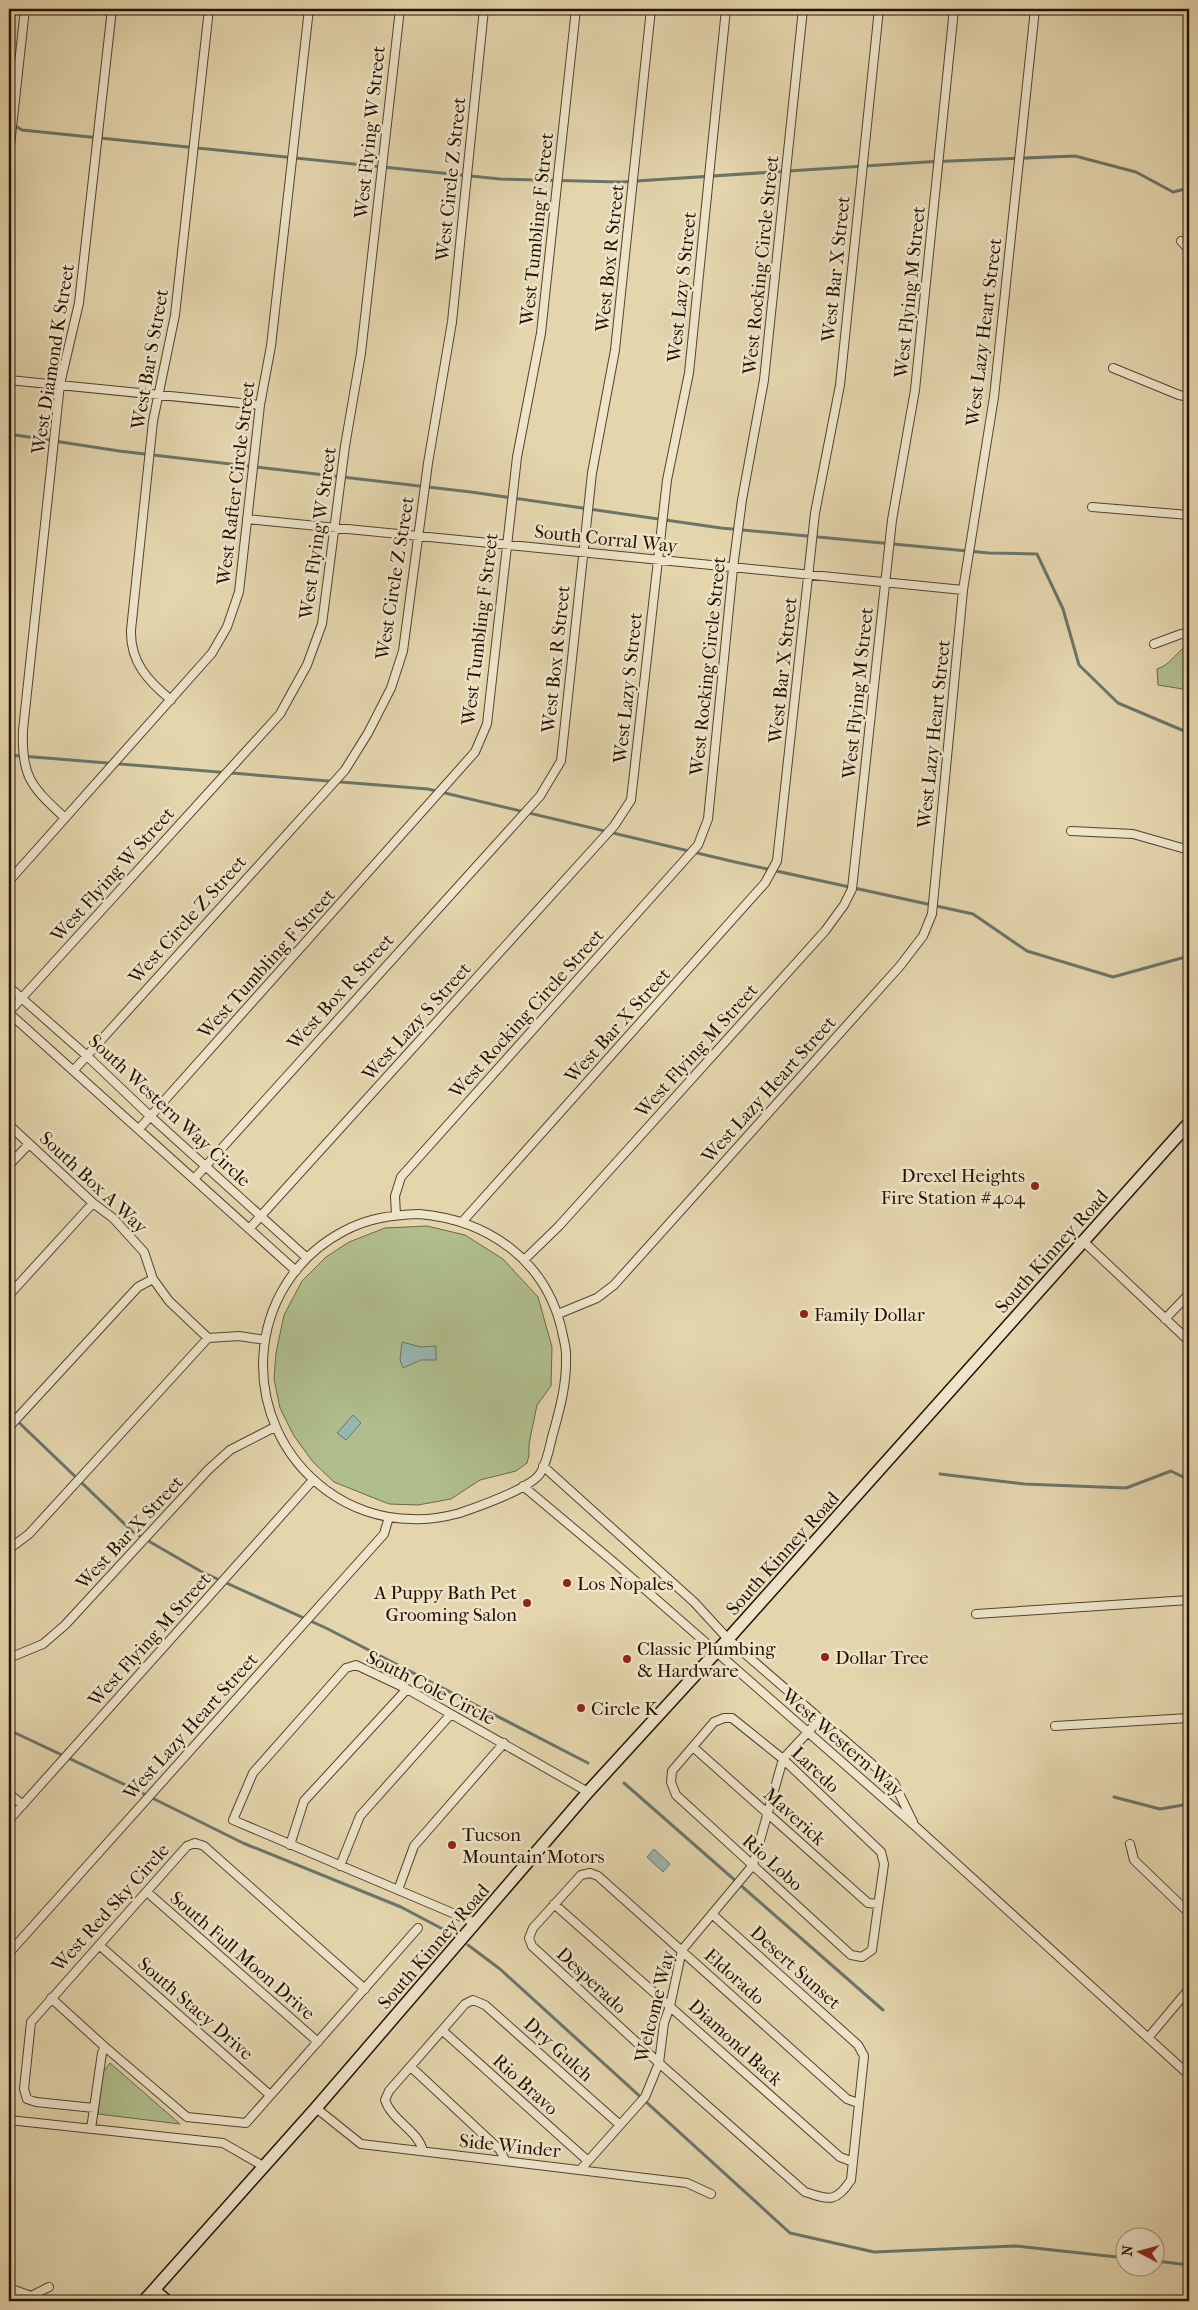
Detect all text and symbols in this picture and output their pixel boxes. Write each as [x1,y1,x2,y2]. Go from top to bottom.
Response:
street label: West Flying W Street [350,44,390,221]
street label: West Circle Z Street [431,96,471,263]
street label: West Tumbling F Street [516,131,558,328]
street label: West Rocking Circle Street [738,154,783,377]
street label: West Box R Street [591,183,629,334]
street label: West Bar X Street [817,195,855,344]
street label: West Flying M Street [890,205,930,380]
street label: West Lazy S Street [663,210,701,365]
street label: West Lazy Heart Street [961,236,1006,429]
street label: West Diamond K Street [27,262,79,457]
street label: West Bar S Street [127,287,173,432]
street label: West Rafter Circle Street [212,380,259,587]
street label: West Flying W Street [295,445,341,622]
street label: West Circle Z Street [371,495,419,662]
street label: South Corral Way [533,521,680,558]
street label: West Tumbling F Street [457,531,503,728]
street label: West Rocking Circle Street [685,555,730,778]
street label: West Box R Street [537,584,575,735]
street label: West Bar X Street [764,596,802,745]
street label: West Flying M Street [838,606,878,781]
street label: West Lazy S Street [609,611,647,766]
street label: West Lazy Heart Street [913,638,955,831]
street label: West Flying W Street [46,803,179,947]
street label: West Circle Z Street [124,851,251,989]
street label: West Tumbling F Street [193,884,340,1044]
street label: West Rocking Circle Street [444,924,609,1104]
street label: West Box R Street [282,929,399,1055]
street label: West Lazy S Street [357,958,476,1086]
street label: West Bar X Street [560,964,675,1088]
street label: West Flying M Street [630,979,763,1123]
street label: West Lazy Heart Street [696,1012,841,1168]
street label: South Western Way Circle [84,1030,255,1192]
street label: South Box A Way [35,1127,152,1239]
place label: Drexel Heights Fire Station #404 [881,1165,1026,1209]
marker: Drexel Heights Fire Station #404 [1029,1180,1041,1192]
street label: South Kinney Road [991,1185,1113,1318]
place label: Family Dollar [814,1304,926,1326]
marker: Family Dollar [798,1308,810,1320]
street label: West Bar X Street [71,1471,188,1595]
street label: South Kinney Road [722,1487,844,1620]
street label: West Flying M Street [83,1568,216,1712]
place label: Los Nopales [577,1573,674,1595]
marker: Los Nopales [561,1577,573,1589]
place label: A Puppy Bath Pet Grooming Salon [373,1582,517,1626]
marker: A Puppy Bath Pet Grooming Salon [521,1597,533,1609]
place label: Classic Plumbing & Hardware [637,1638,776,1682]
street label: South Cole Circle [363,1646,499,1730]
place label: Dollar Tree [835,1647,929,1669]
street label: West Lazy Heart Street [118,1649,263,1805]
marker: Dollar Tree [819,1651,831,1663]
marker: Classic Plumbing & Hardware [621,1653,633,1665]
street label: West Western Way [776,1683,908,1802]
place label: Circle K [591,1698,659,1720]
marker: Circle K [575,1702,587,1714]
street label: Laredo [787,1742,844,1798]
street label: Maverick [759,1783,830,1850]
place label: Tucson Mountain Motors [462,1824,605,1868]
street label: Rio Lobo [738,1830,807,1896]
street label: West Red Sky Circle [47,1839,174,1977]
marker: Tucson Mountain Motors [446,1839,458,1851]
street label: South Kinney Road [373,1879,494,2014]
street label: South Full Moon Drive [165,1887,319,2025]
street label: Desert Sunset [746,1921,845,2014]
street label: Desperado [552,1943,631,2019]
street label: Eldorado [700,1944,769,2010]
street label: Welcome Way [630,1947,680,2066]
street label: South Stacy Drive [133,1953,258,2065]
street label: Diamond Back [684,1995,787,2091]
street label: Dry Gulch [519,2013,598,2087]
street label: Rio Bravo [488,2050,563,2120]
street label: Side Winder [458,2130,563,2162]
north arrow [1116,2228,1166,2278]
text: N [1119,2244,1137,2257]

